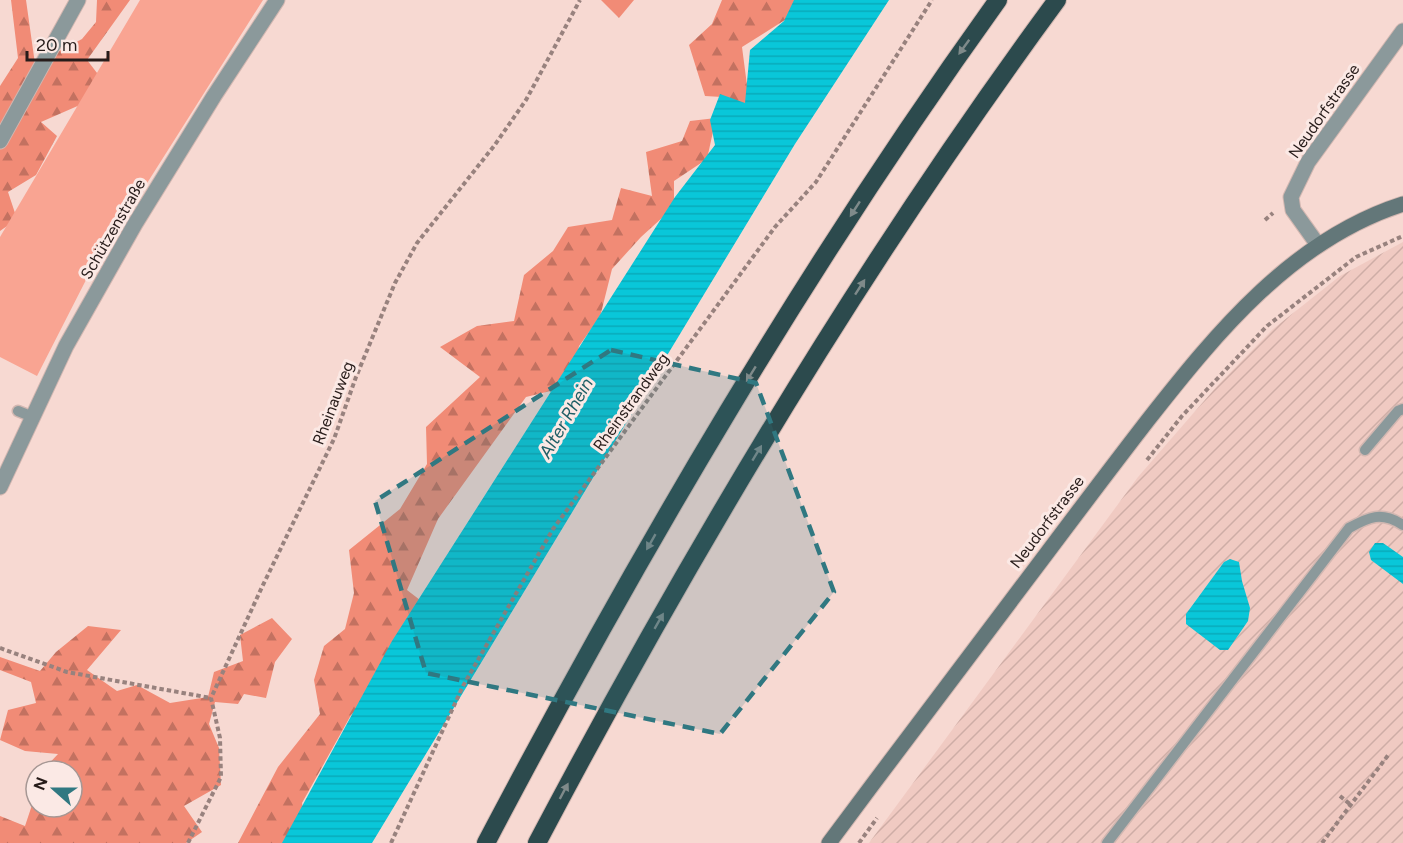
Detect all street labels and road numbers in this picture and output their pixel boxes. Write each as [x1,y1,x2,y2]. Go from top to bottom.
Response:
street label: Neudorfstrasse [1284,60,1364,162]
street label: Schützenstraße [77,175,150,283]
street label: Rheinstrandweg [589,349,673,455]
street label: Rheinauweg [308,359,358,447]
street label: Neudorfstrasse [1006,472,1088,572]

